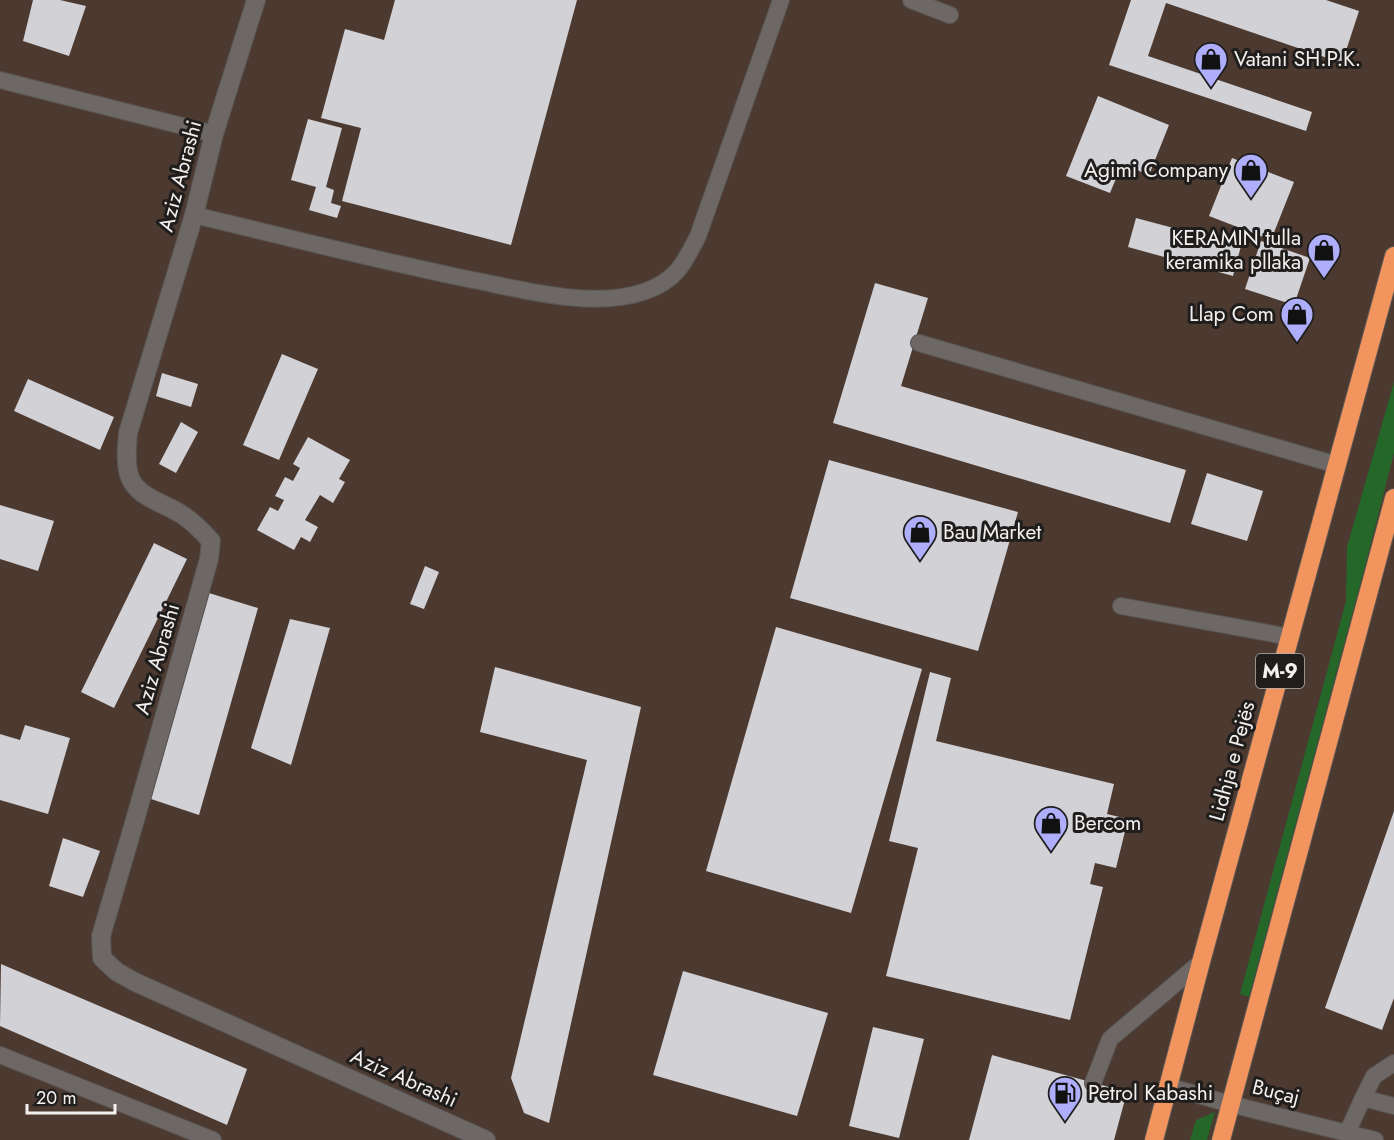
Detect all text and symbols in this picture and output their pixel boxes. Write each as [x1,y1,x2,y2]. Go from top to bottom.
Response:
shop icon: Vatani SH.P.K. [1193,41,1229,88]
place label: Vatani SH.P.K. [1234,44,1361,74]
street label: Aziz Abrashi [151,117,209,235]
shop icon: Agimi Company [1233,152,1269,199]
place label: Agimi Company [1084,155,1229,185]
place label: KERAMIN tulla keramika pllaka [1165,223,1301,277]
shop icon: KERAMIN tulla keramika pllaka [1306,232,1342,279]
shop icon: Llap Com [1279,296,1315,343]
place label: Llap Com [1189,299,1274,329]
shop icon: Bau Market [902,514,938,561]
place label: Bau Market [943,517,1041,547]
street label: Aziz Abrashi [127,600,187,718]
road number: M-9 [1256,654,1304,688]
street label: Lidhja e Pejës [1202,698,1262,824]
shop icon: Bercom [1033,805,1069,852]
place label: Bercom [1074,808,1141,838]
street label: Aziz Abrashi [346,1041,462,1115]
street label: Buçaj [1249,1072,1303,1112]
fuel station icon: Petrol Kabashi [1047,1075,1083,1122]
scale bar [27,1077,116,1115]
place label: Petrol Kabashi [1088,1078,1213,1108]
text: 20 m [36,1085,76,1111]

